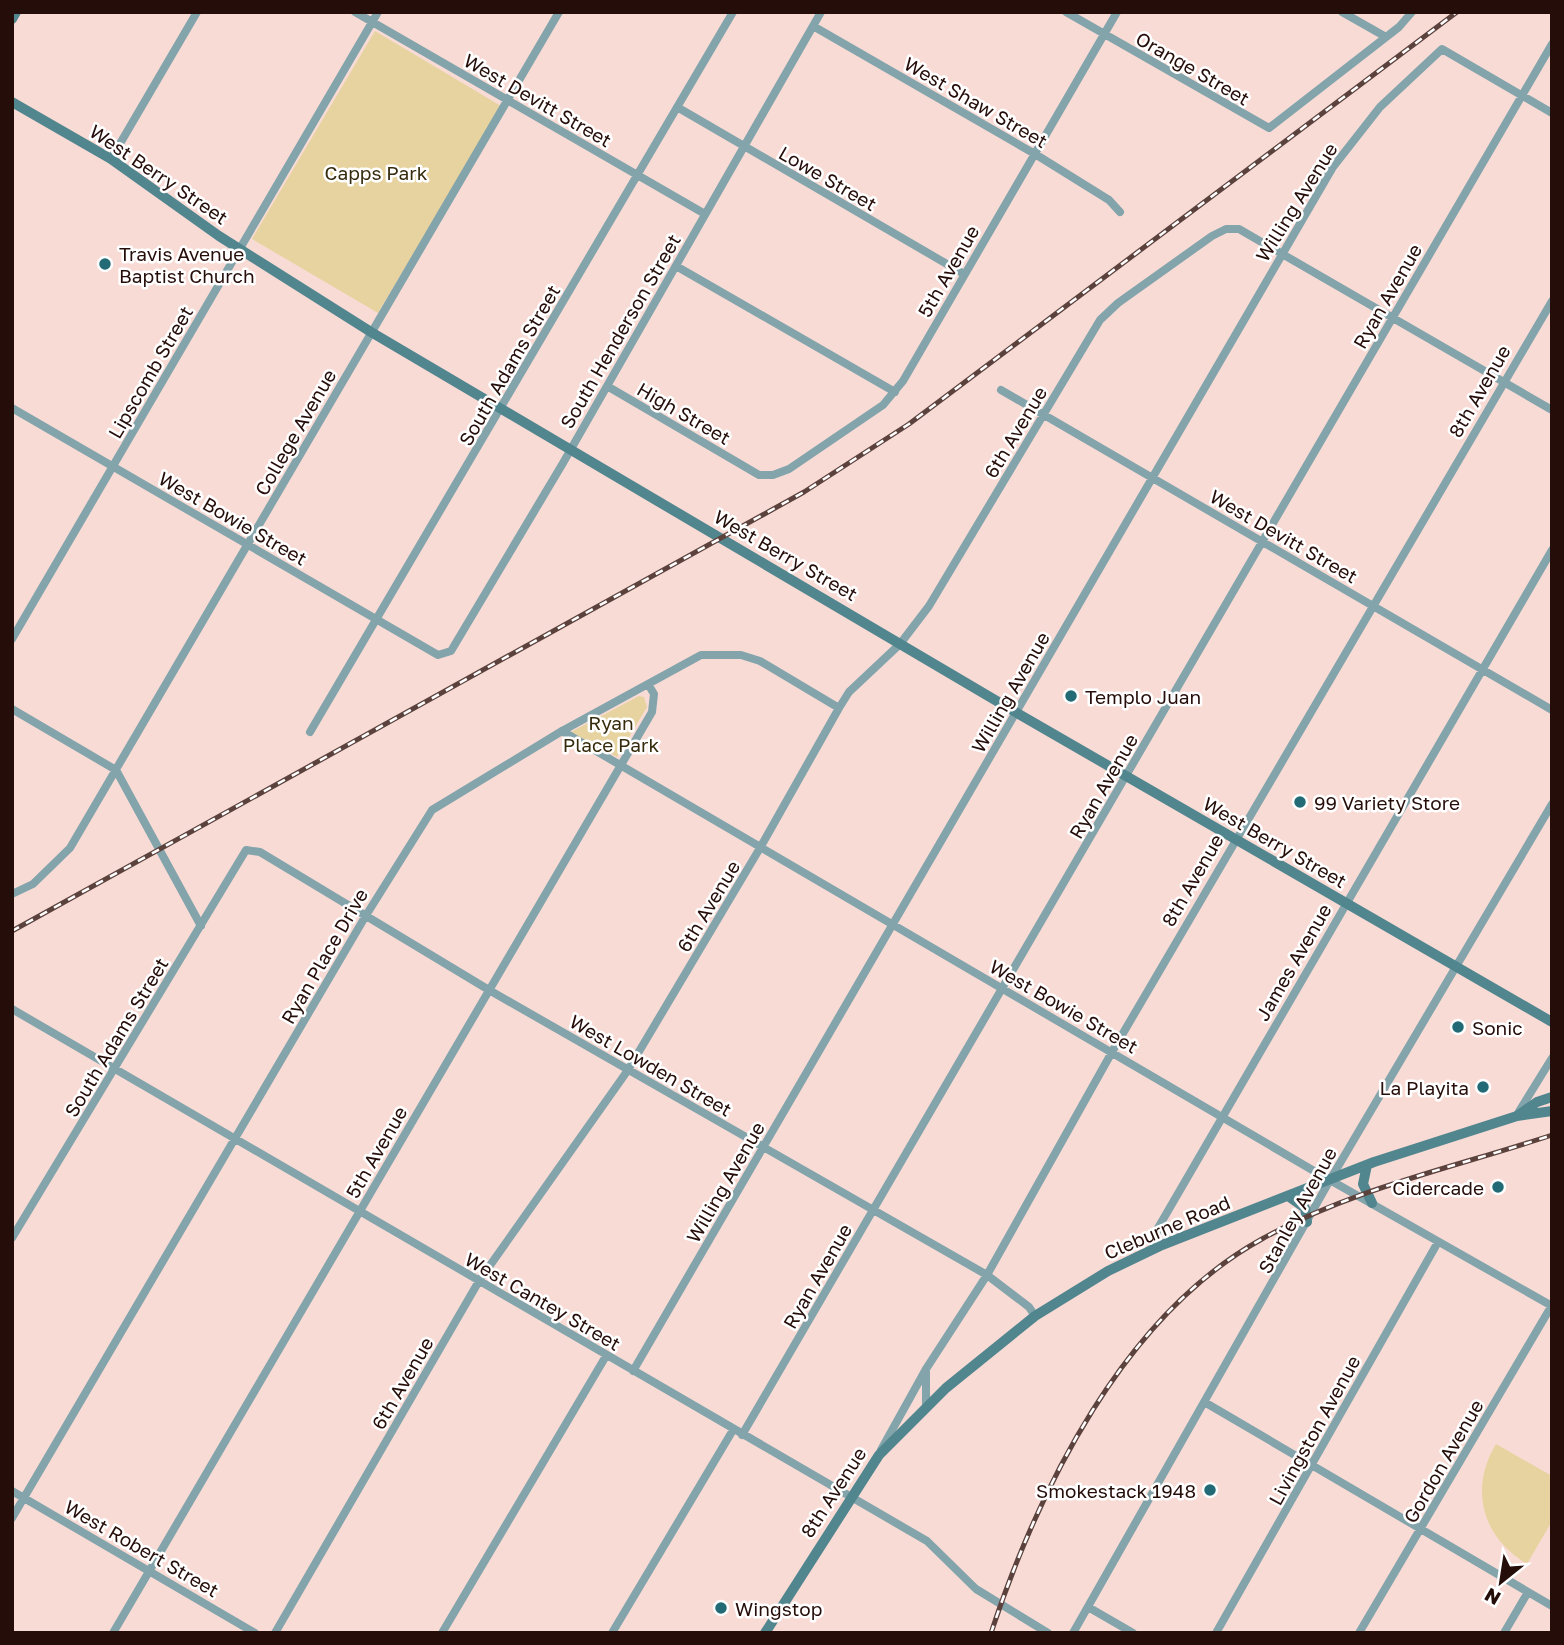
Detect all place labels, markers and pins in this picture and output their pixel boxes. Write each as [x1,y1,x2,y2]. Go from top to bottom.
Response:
place label: Travis Avenue Baptist Church [119,242,255,287]
marker: Travis Avenue Baptist Church [97,256,113,272]
place label: Templo Juan [1085,685,1201,708]
marker: Templo Juan [1063,688,1079,704]
place label: 99 Variety Store [1314,791,1460,814]
marker: 99 Variety Store [1292,794,1308,810]
place label: Sonic [1472,1016,1523,1039]
marker: Sonic [1450,1019,1466,1035]
place label: La Playita [1380,1076,1469,1099]
marker: La Playita [1475,1079,1491,1095]
place label: Cidercade [1392,1176,1484,1199]
marker: Cidercade [1490,1179,1506,1195]
place label: Smokestack 1948 [1036,1479,1196,1502]
marker: Smokestack 1948 [1202,1482,1218,1498]
place label: Wingstop [735,1597,822,1620]
marker: Wingstop [713,1600,729,1616]

